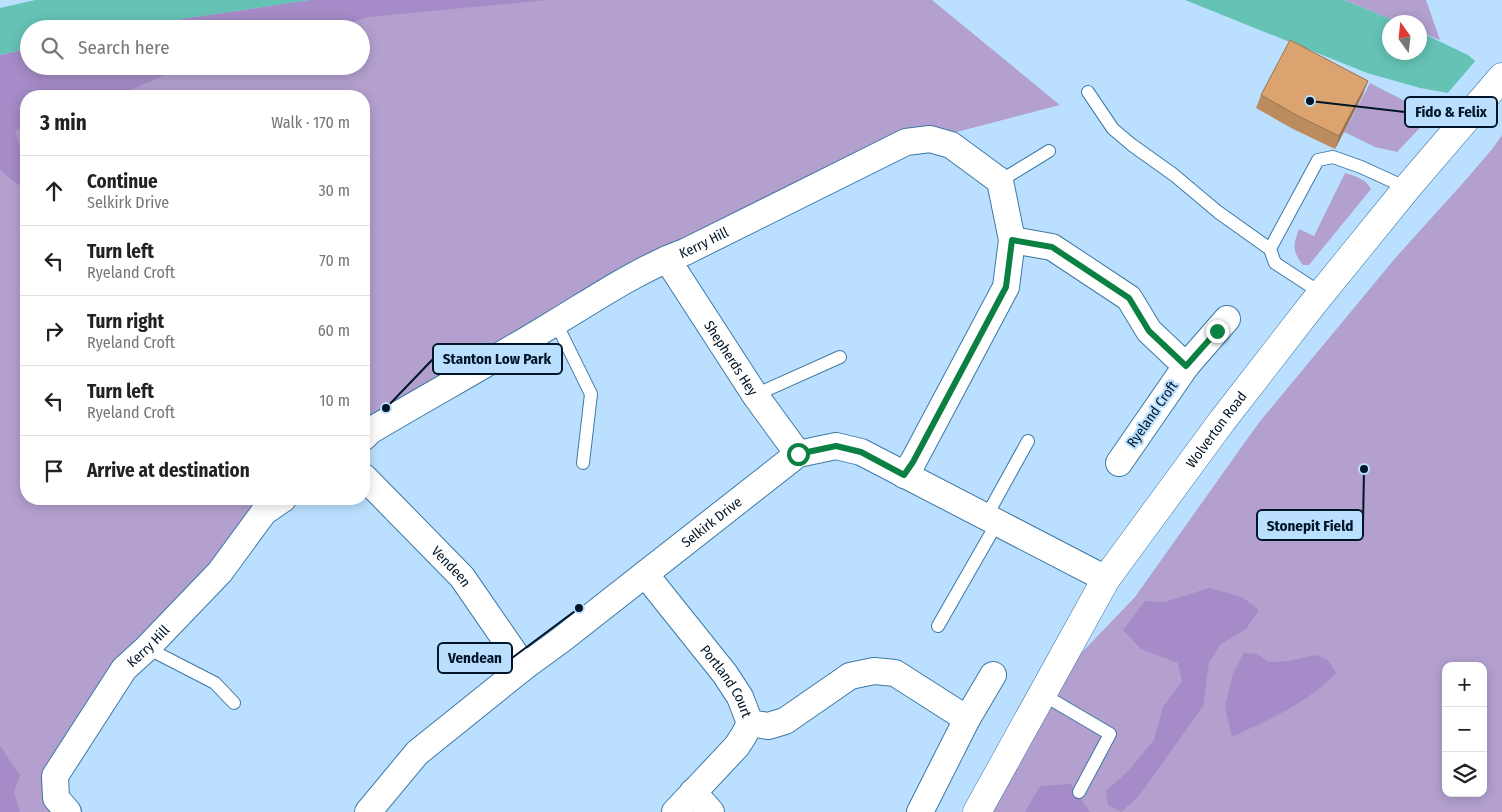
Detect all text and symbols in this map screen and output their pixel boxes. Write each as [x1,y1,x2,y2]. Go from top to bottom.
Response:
north arrow [1382,15,1427,60]
search box [20,20,370,75]
icon: search [38,34,66,62]
text: Search here [78,36,170,59]
callout: Fido & Felix [1405,97,1497,127]
text: Fido & Felix [1415,103,1488,121]
text: 3 min [40,110,87,136]
text: Walk · 170 m [271,113,350,132]
text: Continue [87,170,158,193]
icon: ahead [40,177,68,205]
text: 30 m [318,181,350,200]
text: Selkirk Drive [87,193,169,212]
street label: Kerry Hill [677,224,732,262]
text: Turn left [87,240,154,263]
icon: left [40,247,68,275]
text: 70 m [319,251,350,270]
text: Ryeland Croft [87,263,175,282]
text: Turn right [87,310,164,333]
icon: right [40,317,68,345]
street label: Shepherds Hey [700,318,762,400]
route end [1206,320,1229,343]
text: 60 m [318,321,350,340]
text: Ryeland Croft [87,333,175,352]
callout: Stanton Low Park [433,344,562,374]
text: Stanton Low Park [443,350,552,368]
street label: Ryeland Croft [1123,378,1182,451]
text: Turn left [87,380,154,403]
icon: left [40,387,68,415]
street label: Wolverton Road [1183,388,1251,471]
text: 10 m [319,391,350,410]
text: Ryeland Croft [87,403,175,422]
route start [787,443,810,466]
icon: arrive [40,457,68,485]
text: Arrive at destination [87,459,250,482]
street label: Selkirk Drive [678,493,745,551]
callout: Stonepit Field [1257,510,1363,540]
text: Stonepit Field [1267,517,1353,535]
street label: Vendeen [428,543,474,590]
street label: Kerry Hill [124,622,173,671]
street label: Portland Court [696,642,755,720]
callout: Vendean [438,643,512,673]
text: Vendean [447,649,502,667]
map controls [1442,662,1487,797]
button: + [1442,662,1487,707]
button: − [1442,707,1487,752]
button: layers [1442,752,1487,797]

